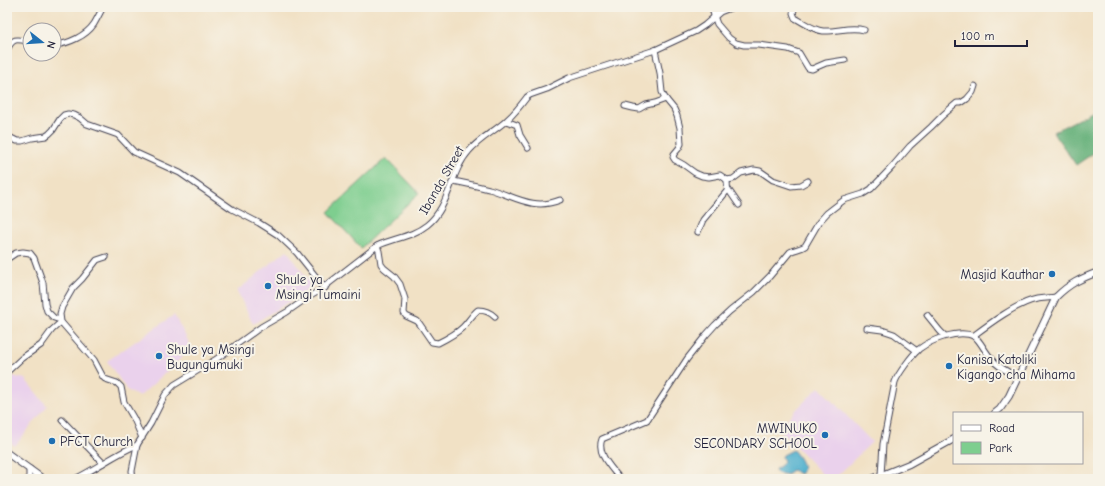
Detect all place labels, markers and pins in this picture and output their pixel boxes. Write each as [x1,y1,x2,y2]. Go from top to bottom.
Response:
place label: Masjid Kauthar [961,267,1045,282]
marker: Masjid Kauthar [1047,269,1057,279]
place label: Shule ya Msingi Tumaini [276,272,361,302]
marker: Shule ya Msingi Tumaini [263,281,273,291]
place label: Shule ya Msingi Bugungumuki [167,342,254,372]
marker: Shule ya Msingi Bugungumuki [154,351,164,361]
place label: Kanisa Katoliki Kigango cha Mihama [957,352,1075,382]
marker: Kanisa Katoliki Kigango cha Mihama [944,361,954,371]
place label: MWINUKO SECONDARY SCHOOL [694,421,817,451]
marker: MWINUKO SECONDARY SCHOOL [820,430,830,440]
place label: PFCT Church [60,434,133,449]
marker: PFCT Church [47,436,57,446]

